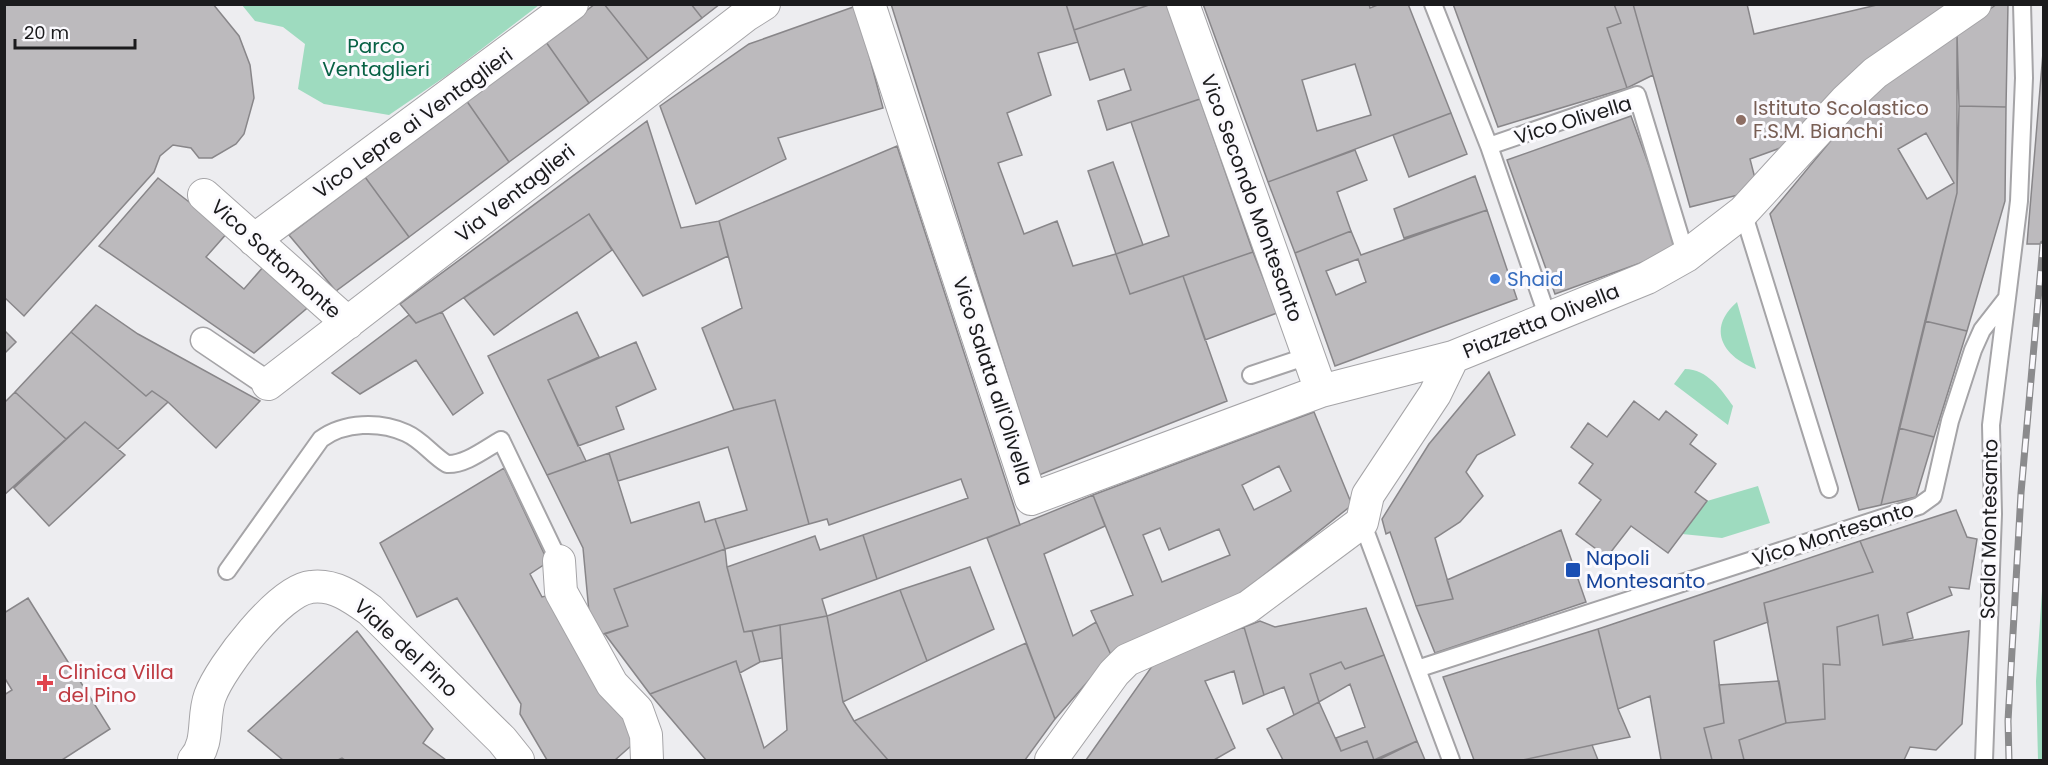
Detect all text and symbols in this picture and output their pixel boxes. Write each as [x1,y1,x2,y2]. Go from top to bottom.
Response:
scale bar [15,12,135,50]
text: 20 m [24,20,69,45]
park label: Parco Ventaglieri [322,32,430,83]
street label: Vico Lepre ai Ventaglieri [308,41,518,205]
street label: Vico Secondo Montesanto [1194,70,1310,326]
street label: Vico Olivella [1511,89,1635,151]
place label: Istituto Scolastico F.S.M. Bianchi [1753,94,1929,145]
marker: Istituto Scolastico F.S.M. Bianchi [1734,113,1748,127]
street label: Via Ventaglieri [449,137,581,249]
street label: Vico Sottomonte [205,193,347,325]
place label: Shaid [1507,265,1564,293]
marker: Shaid [1488,272,1502,286]
street label: Vico Salata all'Olivella [946,273,1040,489]
street label: Piazzetta Olivella [1459,277,1623,365]
street label: Scala Montesanto [1973,439,2005,619]
street label: Vico Montesanto [1749,495,1917,573]
place label: Napoli Montesanto [1586,544,1705,595]
marker: Napoli Montesanto [1564,561,1582,579]
street label: Viale del Pino [348,592,464,704]
place label: Clinica Villa del Pino [58,658,174,709]
marker: Clinica Villa del Pino [36,674,54,692]

